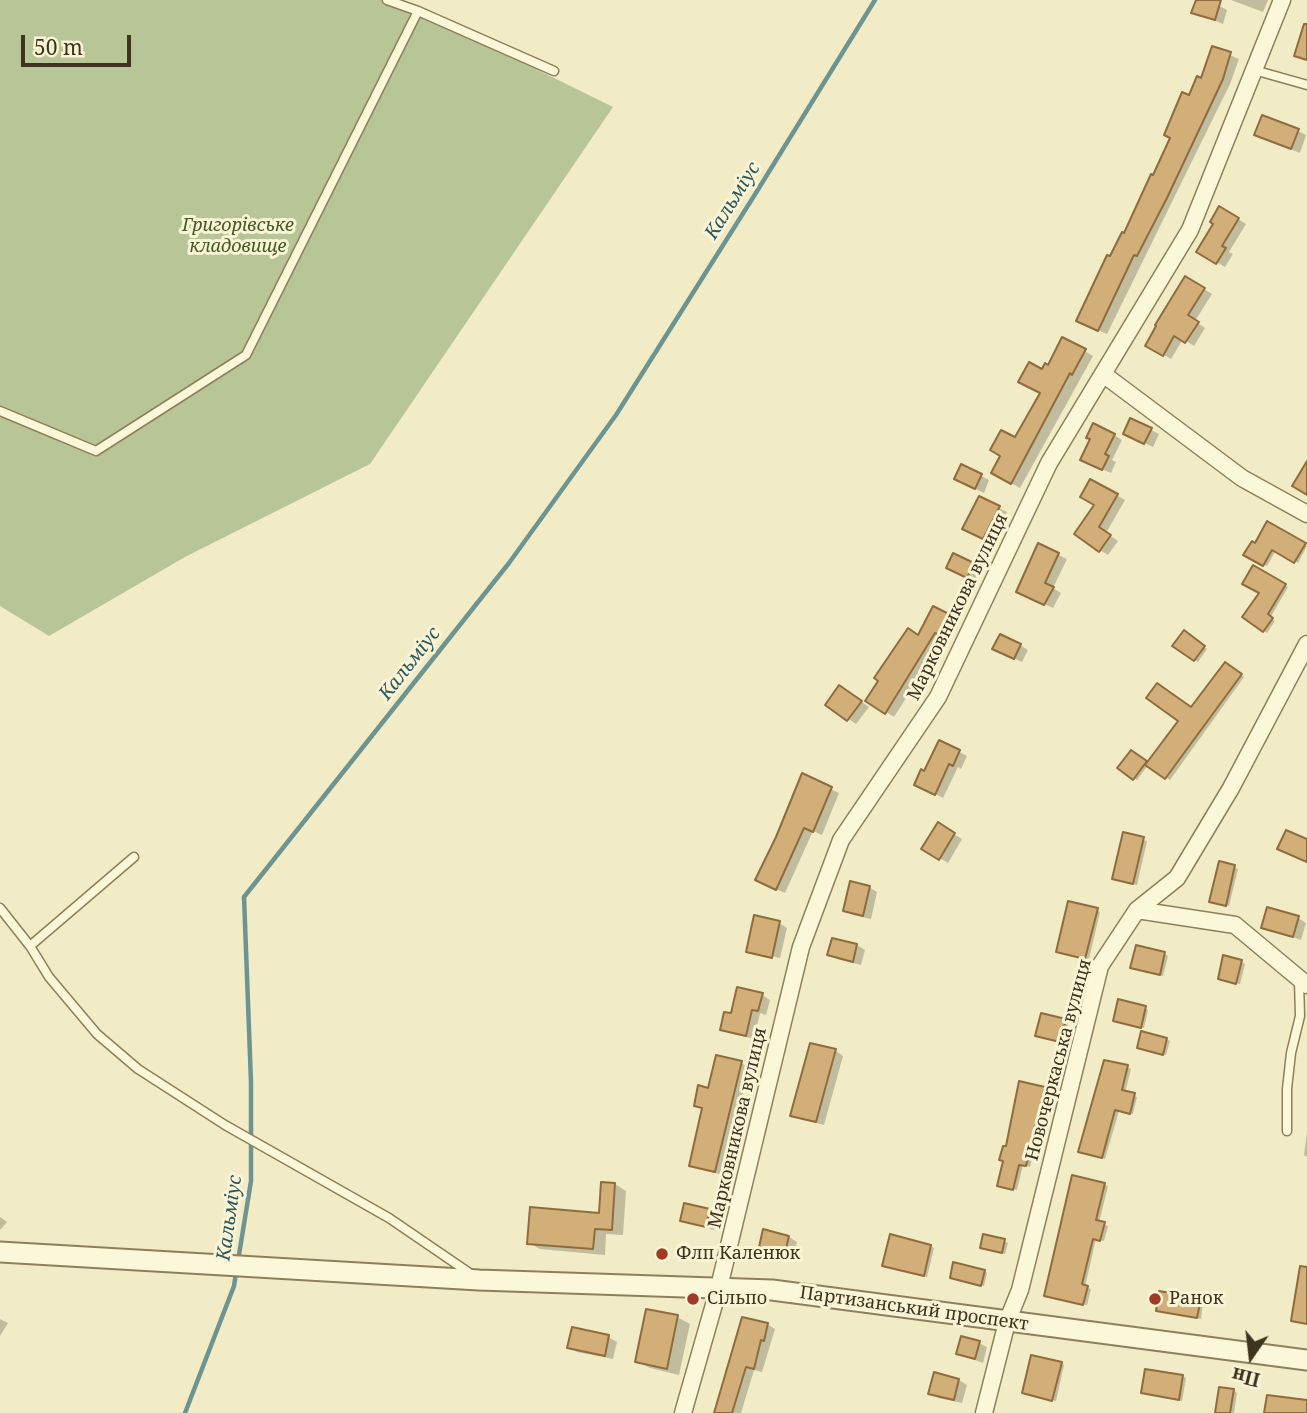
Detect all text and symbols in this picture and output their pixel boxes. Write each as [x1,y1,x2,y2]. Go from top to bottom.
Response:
scale bar [24,21,135,65]
text: 50 m [34,33,83,61]
water label: Кальміус [700,158,766,244]
park label: Григорівське кладовище [182,215,294,258]
street label: Марковникова вулиця [903,510,1013,704]
water label: Кальміус [374,623,446,705]
street label: Новочеркаська вулиця [1022,957,1096,1163]
street label: Марковникова вулиця [704,1025,772,1231]
water label: Кальміус [213,1174,247,1262]
place label: Флп Каленюк [676,1243,800,1265]
marker: Флп Каленюк [654,1246,670,1262]
street label: Партизанський проспект [798,1282,1030,1336]
place label: Сільпо [707,1288,767,1310]
place label: Ранок [1169,1288,1223,1310]
marker: Сільпо [685,1291,701,1307]
marker: Ранок [1147,1291,1163,1307]
north arrow [1216,1322,1286,1392]
text: Пн [1229,1361,1263,1393]

